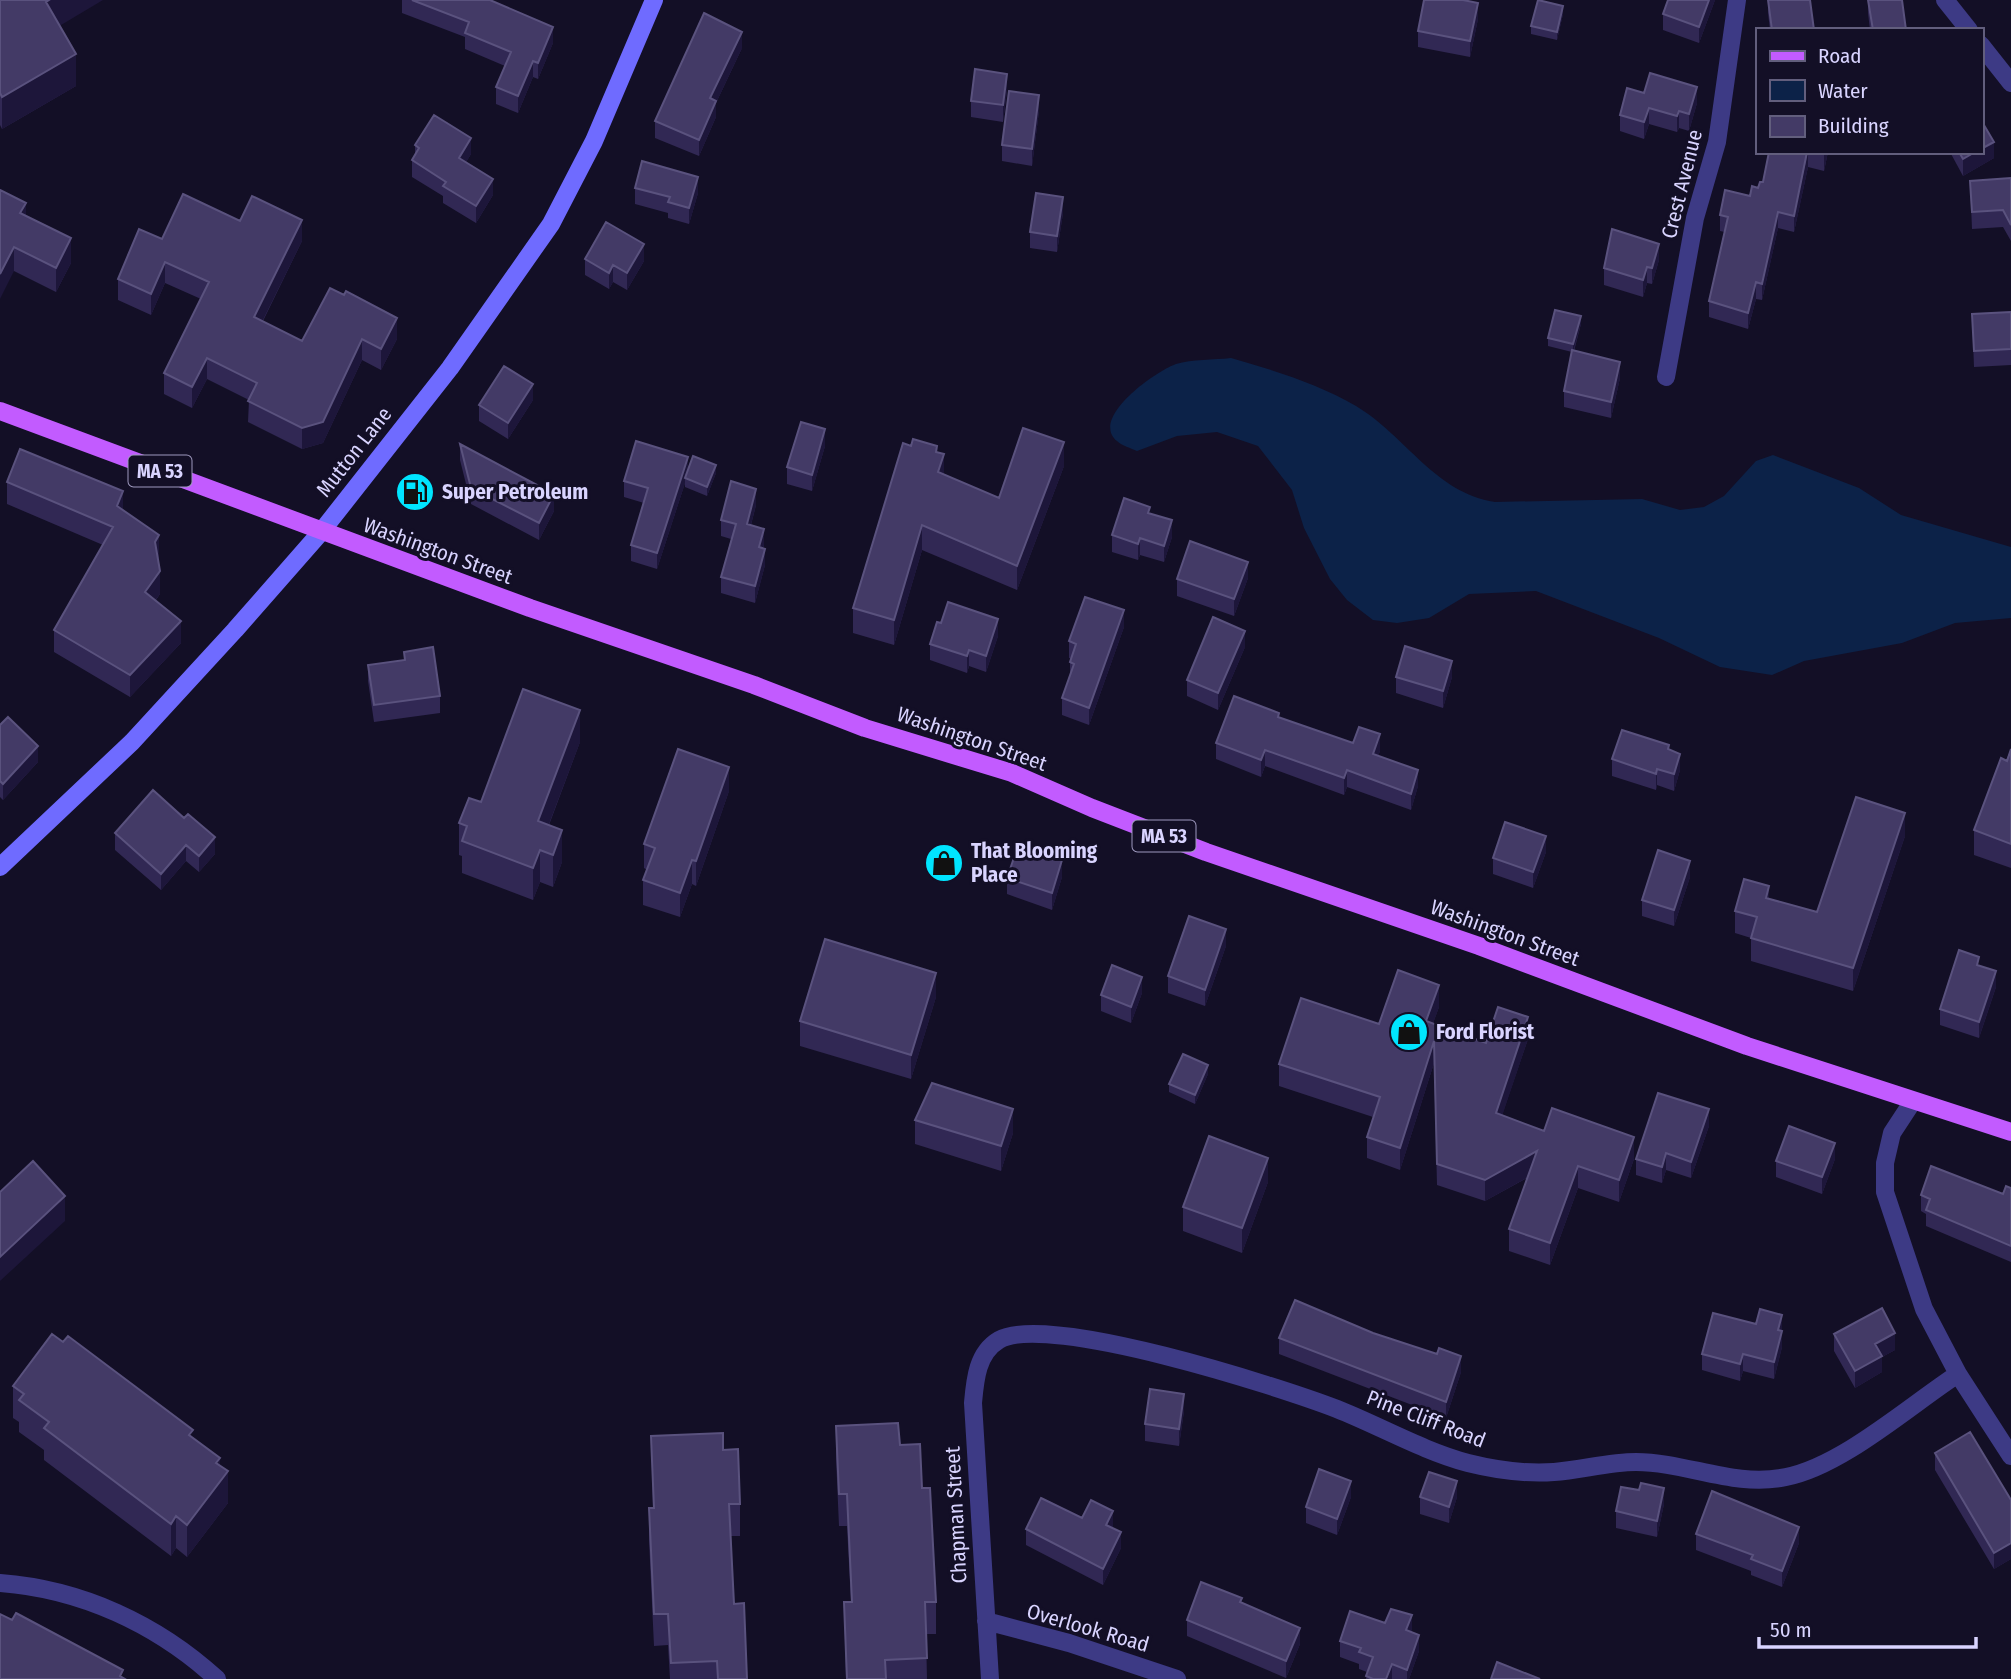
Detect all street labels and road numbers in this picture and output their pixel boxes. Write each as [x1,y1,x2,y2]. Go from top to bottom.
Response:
street label: Crest Avenue [1656,127,1708,241]
street label: Mutton Lane [311,402,397,502]
road number: MA 53 [128,456,192,486]
street label: Washington Street [360,512,516,590]
street label: Washington Street [894,701,1050,777]
road number: MA 53 [1132,820,1196,852]
street label: Washington Street [1427,894,1583,972]
street label: Pine Cliff Road [1363,1384,1489,1454]
street label: Chapman Street [939,1446,973,1584]
street label: Overlook Road [1024,1598,1152,1658]

